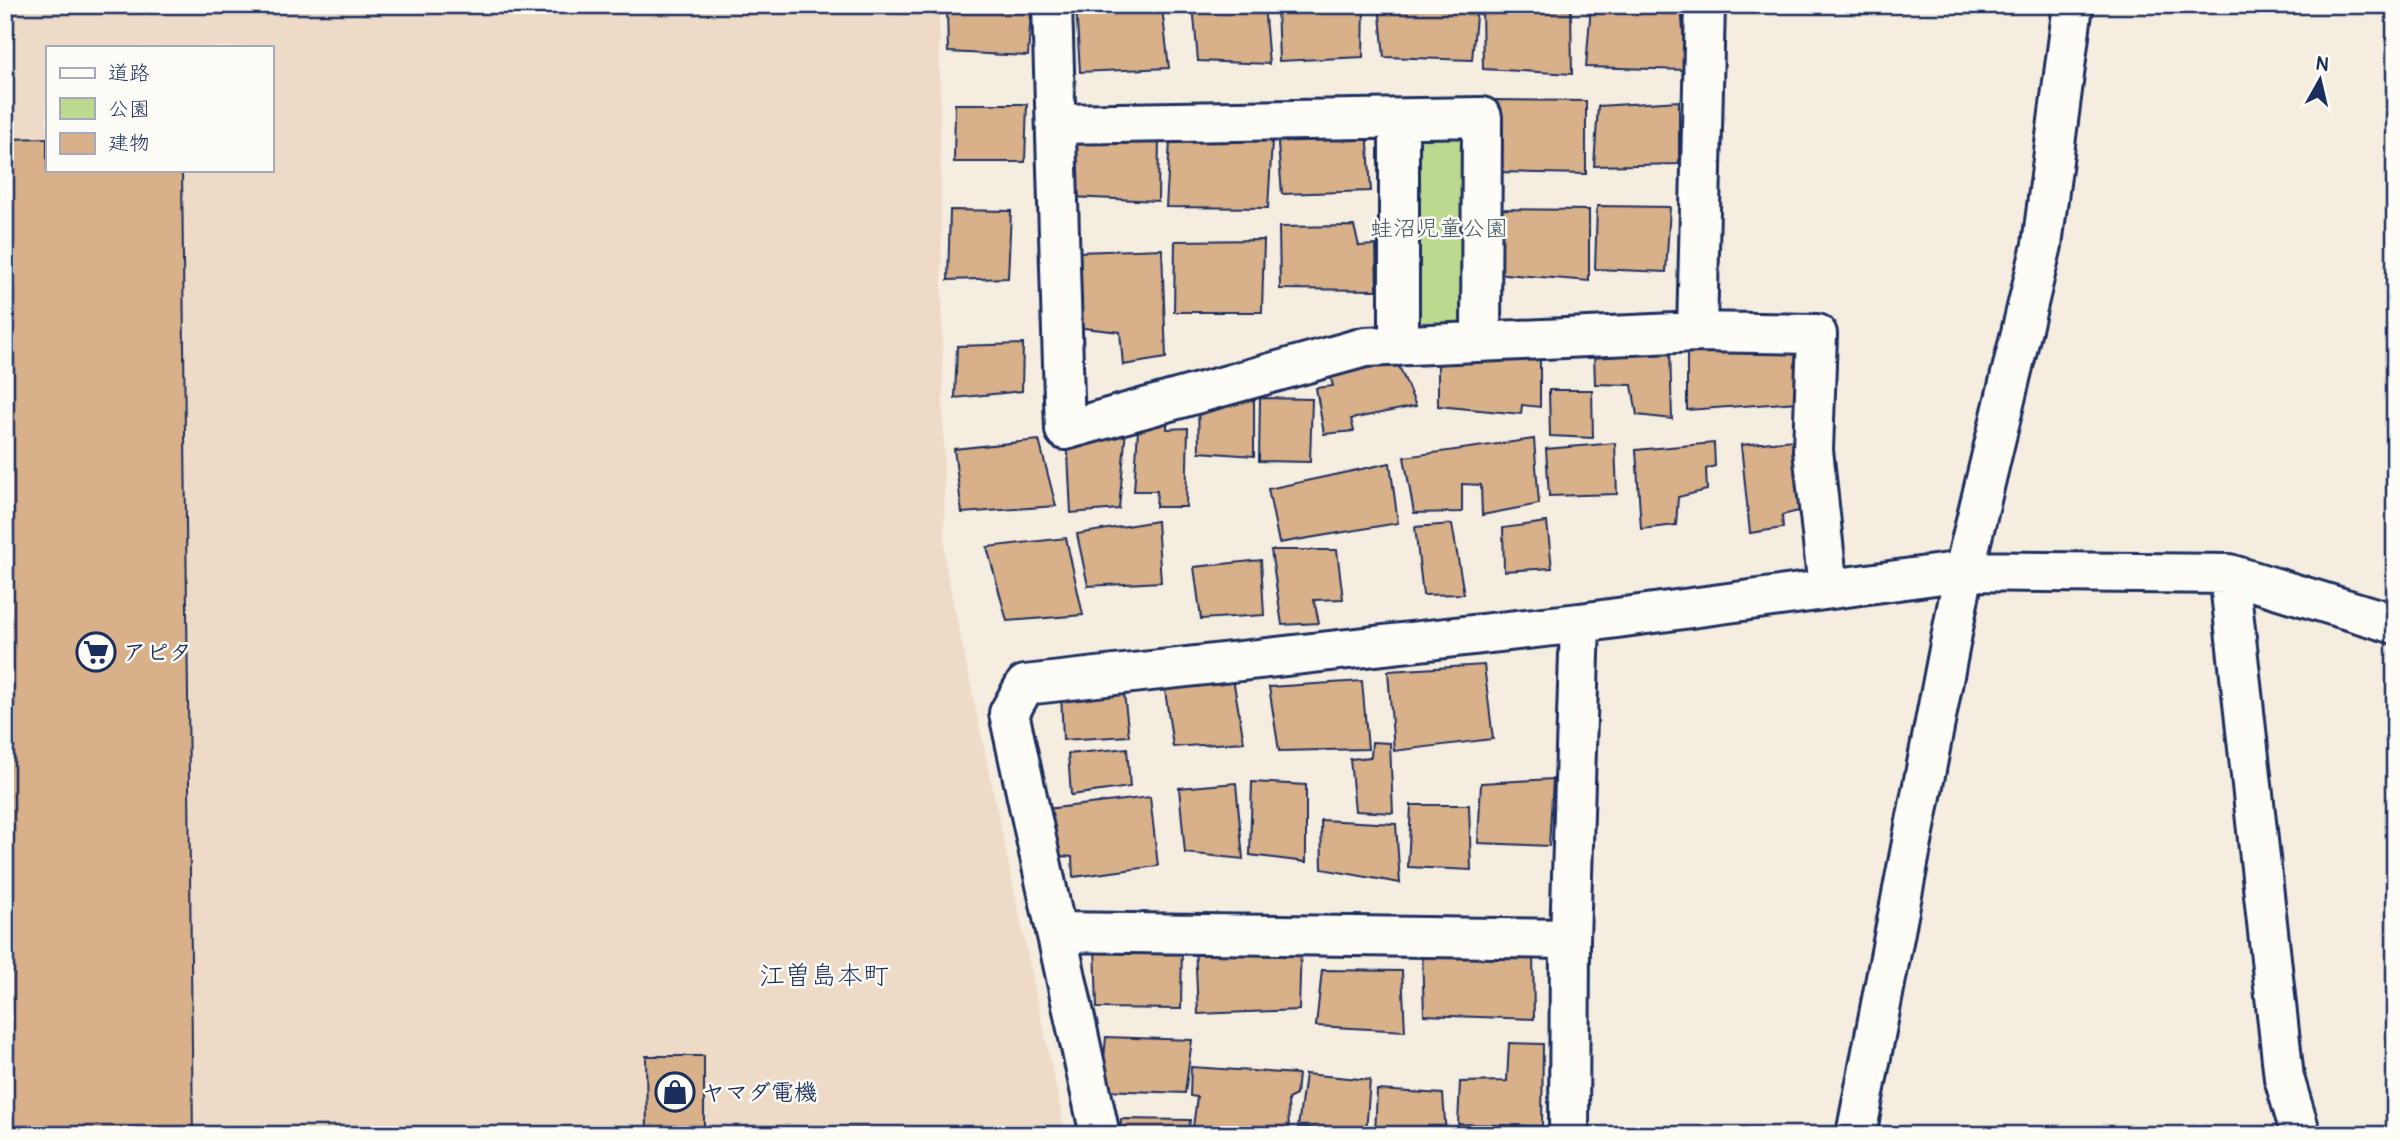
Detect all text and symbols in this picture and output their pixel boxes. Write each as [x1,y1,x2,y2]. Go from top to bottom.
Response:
legend [46,46,273,172]
north arrow [2284,46,2354,116]
text: N [2314,51,2330,77]
text: 道路 [108,60,150,87]
text: 公園 [108,96,150,123]
text: 建物 [108,130,150,157]
park label: 蛙沼児童公園 [1370,214,1508,243]
supermarket icon: アピタ [75,631,117,673]
place label: アピタ [123,638,192,667]
district label: 江曽島本町 [759,960,889,992]
shop icon: ヤマダ電機 [654,1071,696,1113]
place label: ヤマダ電機 [702,1078,817,1107]

